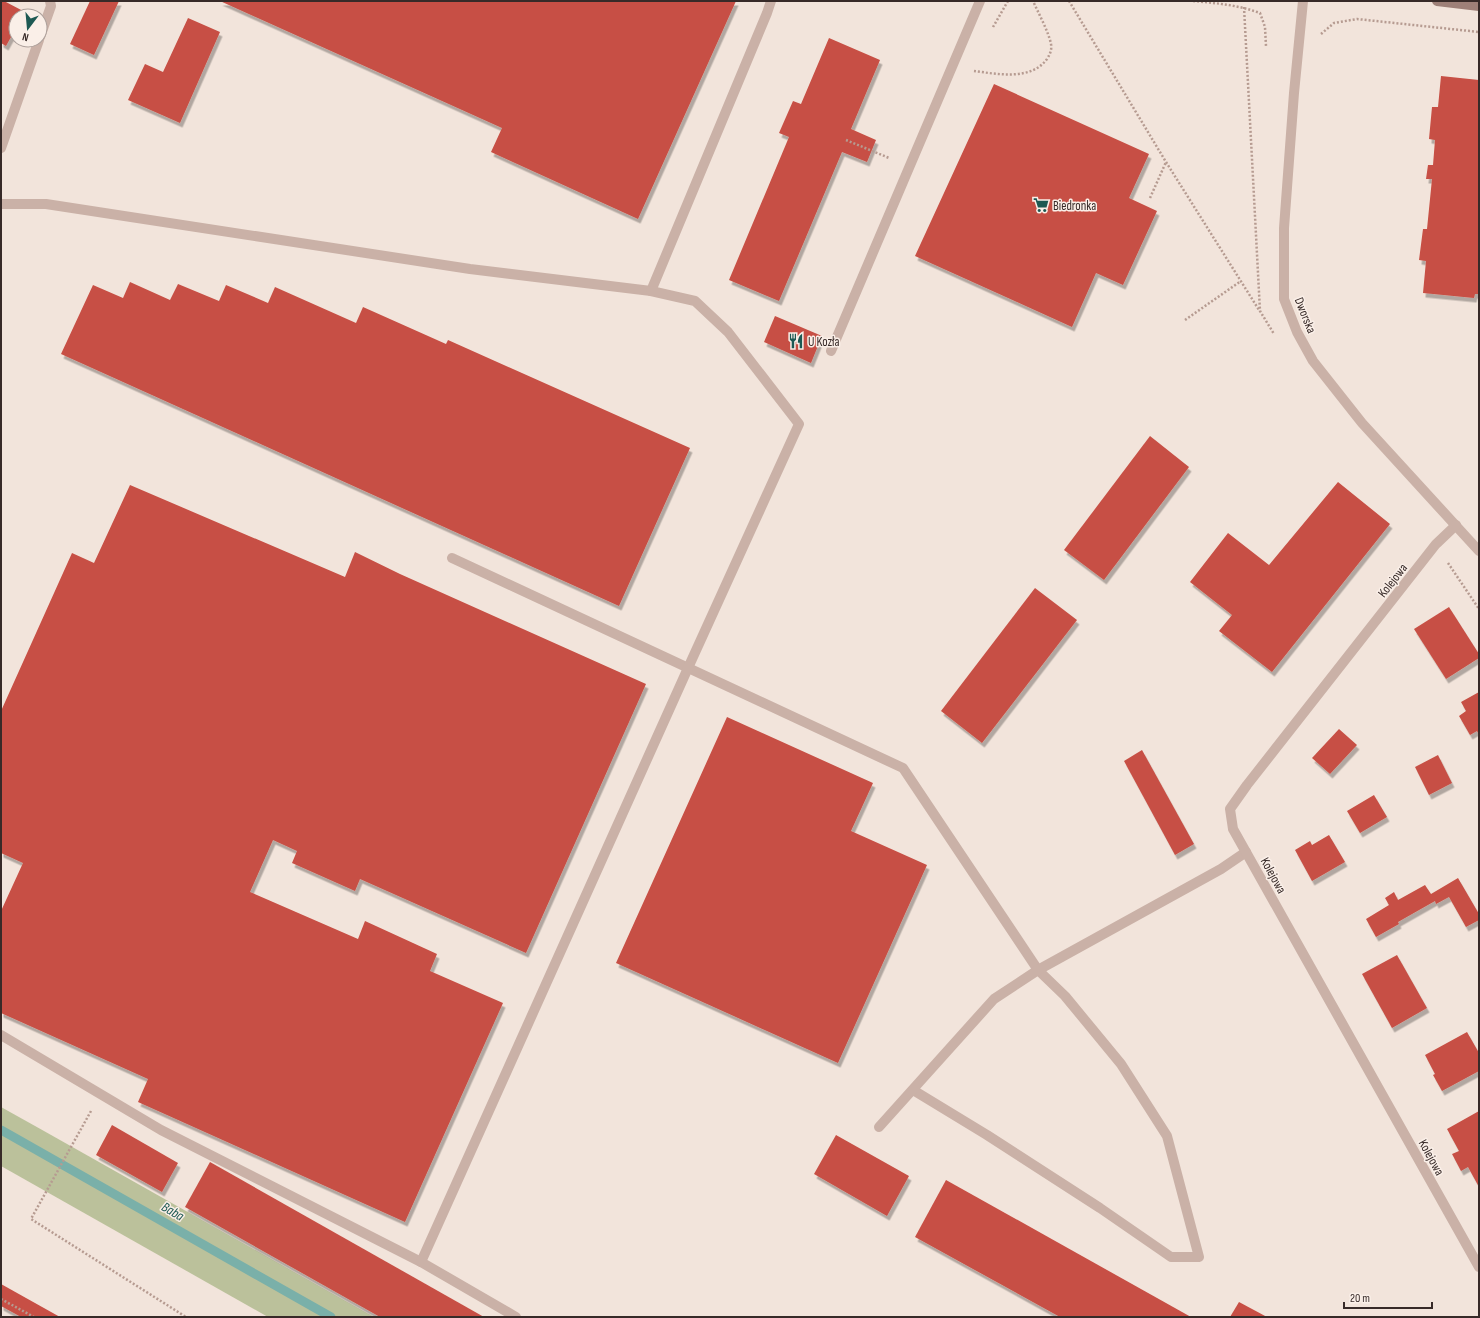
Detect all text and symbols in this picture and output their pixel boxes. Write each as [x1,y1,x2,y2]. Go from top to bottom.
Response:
north arrow [8,8,48,48]
text: N [21,30,30,44]
supermarket icon: Biedronka [1032,196,1050,214]
place label: Biedronka [1053,198,1096,214]
street label: Dworska [1291,295,1319,336]
restaurant icon: U Kozła [787,332,805,350]
place label: U Kozła [808,334,840,350]
street label: Kolejowa [1375,561,1411,601]
street label: Kolejowa [1257,855,1289,896]
street label: Kolejowa [1415,1137,1447,1178]
water label: Baba [158,1198,187,1225]
scale bar [1344,1284,1432,1310]
text: 20 m [1350,1291,1370,1306]

